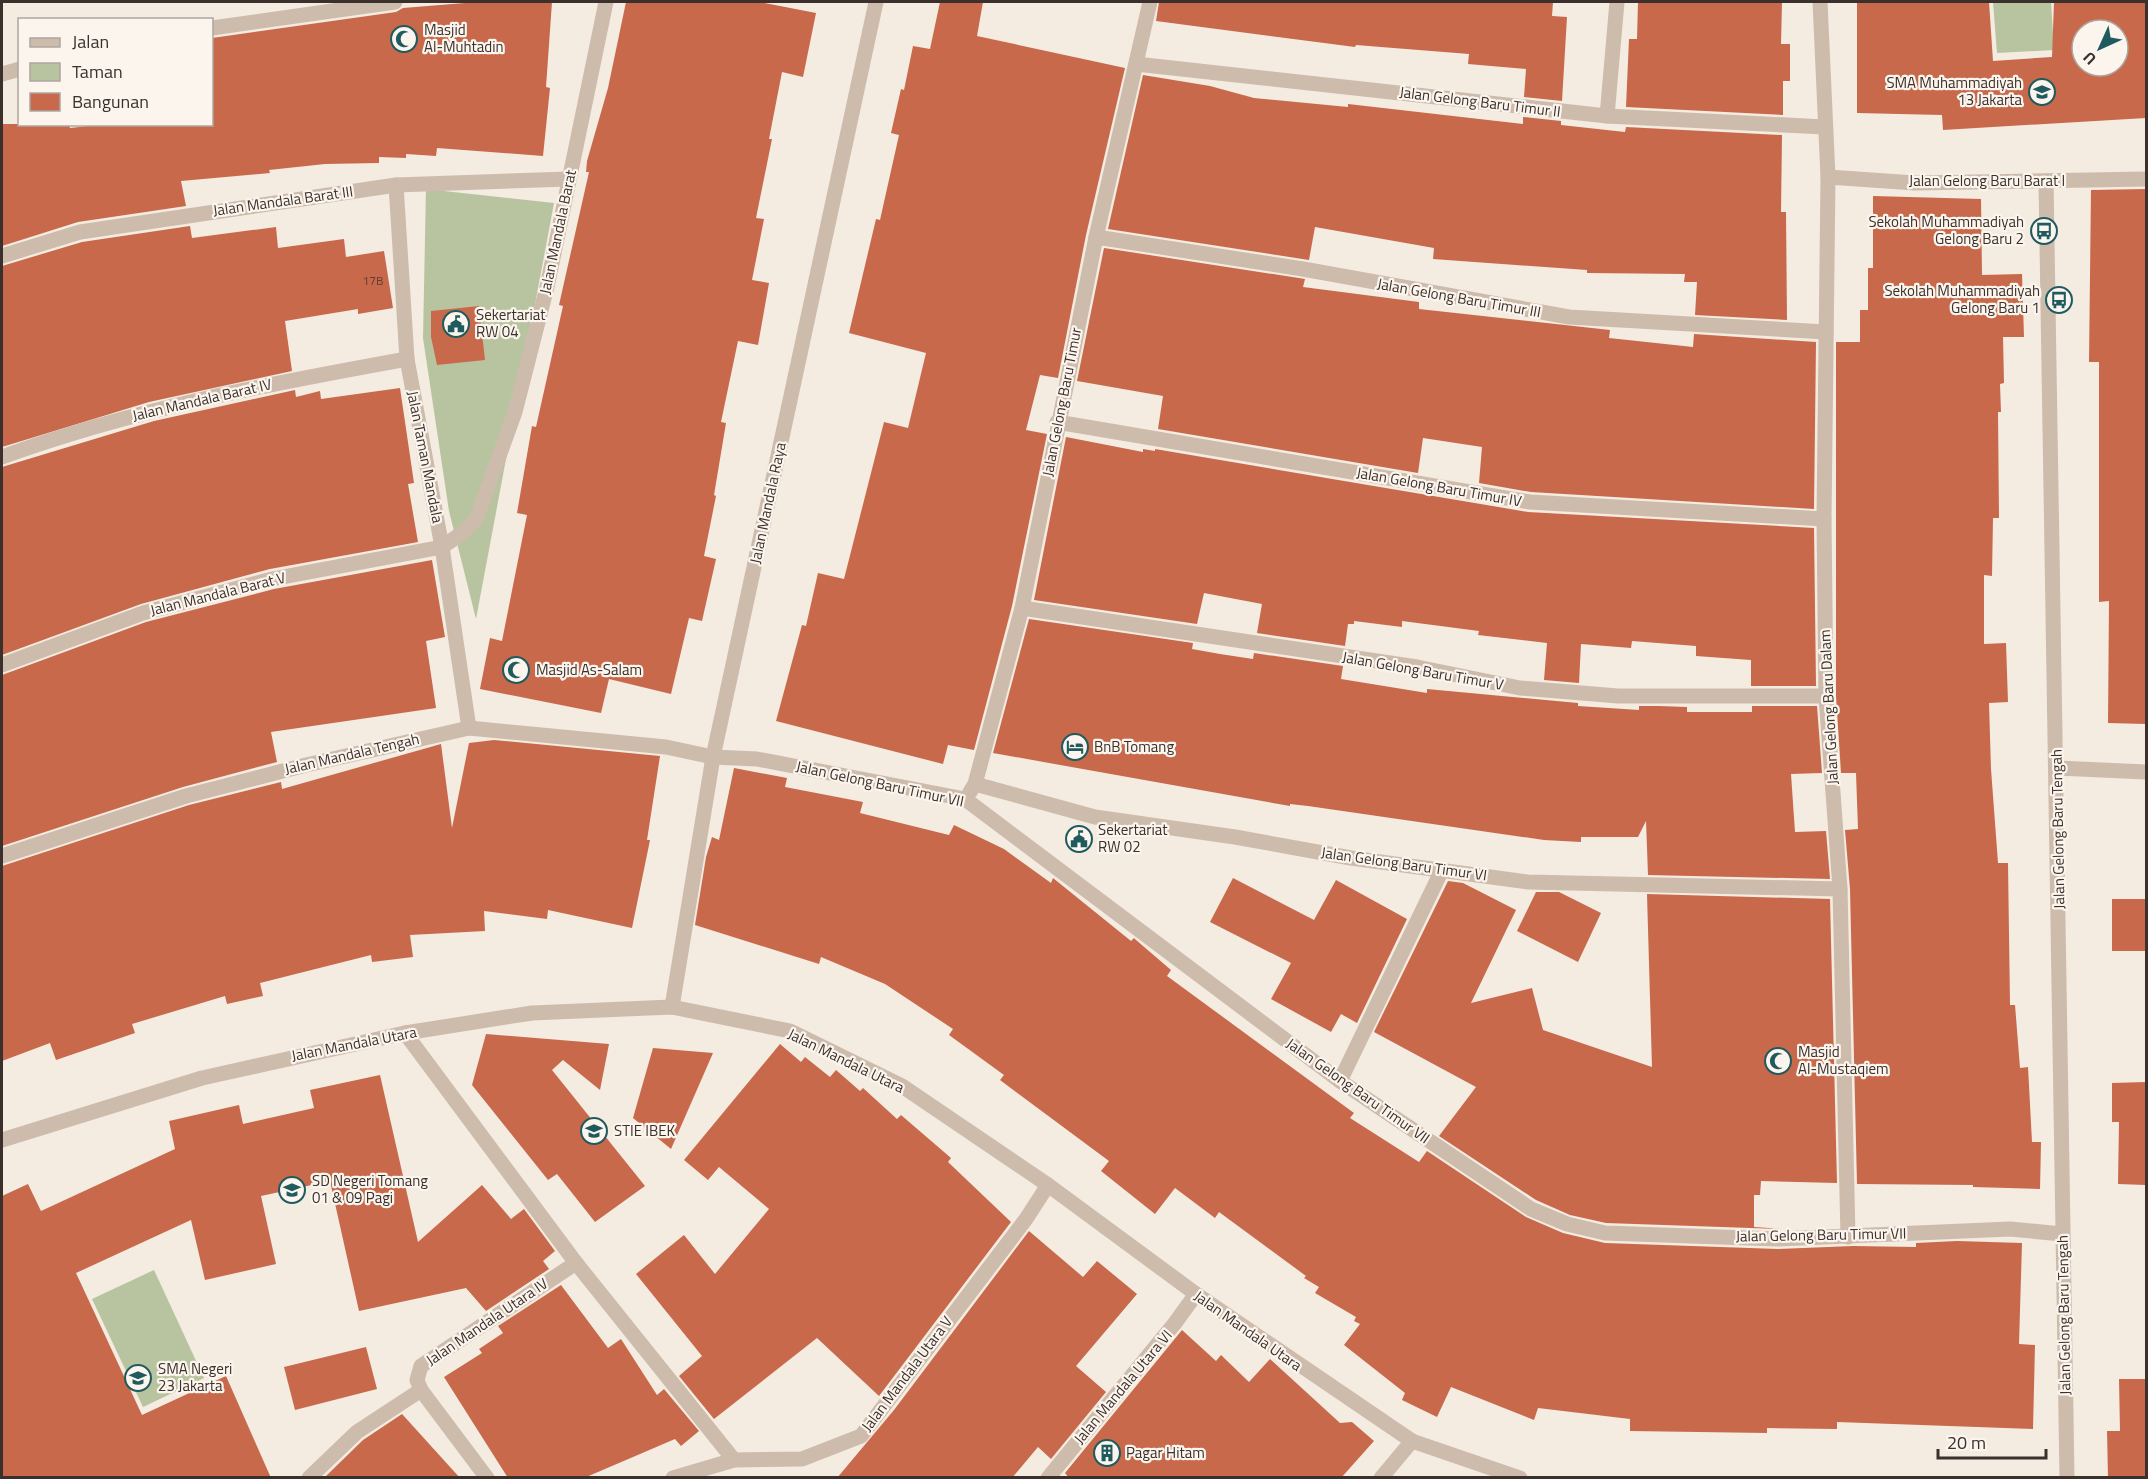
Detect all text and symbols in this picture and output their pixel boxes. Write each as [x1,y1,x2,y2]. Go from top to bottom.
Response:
legend [18,18,213,126]
place label: Masjid Al-Muhtadin [424,18,504,58]
north arrow [2070,18,2130,78]
mosque icon: Masjid Al-Muhtadin [389,24,419,54]
text: Jalan [72,28,109,55]
text: U [2077,46,2102,71]
text: Taman [72,58,123,85]
place label: SMA Muhammadiyah 13 Jakarta [1886,71,2022,111]
school or university icon: SMA Muhammadiyah 13 Jakarta [2027,77,2057,107]
street label: Jalan Gelong Baru Timur II [1398,80,1562,123]
text: Bangunan [72,88,149,115]
street label: Jalan Mandala Barat [533,167,582,296]
street label: Jalan Gelong Baru Barat I [1909,169,2065,192]
street label: Jalan Mandala Barat III [211,179,354,222]
place label: Sekolah Muhammadiyah Gelong Baru 2 [1868,210,2024,250]
bus stop icon: Sekolah Muhammadiyah Gelong Baru 2 [2029,216,2059,246]
house number: 17B [363,271,383,290]
street label: Jalan Gelong Baru Timur III [1375,272,1543,323]
place label: Sekolah Muhammadiyah Gelong Baru 1 [1884,279,2040,319]
bus stop icon: Sekolah Muhammadiyah Gelong Baru 1 [2044,285,2074,315]
place label: Sekertariat RW 04 [476,303,546,343]
public building icon: Sekertariat RW 04 [441,309,471,339]
street label: Jalan Gelong Baru Timur [1036,325,1087,478]
street label: Jalan Mandala Barat IV [130,372,274,427]
street label: Jalan Taman Mandala [401,389,450,525]
street label: Jalan Mandala Raya [743,440,792,566]
street label: Jalan Gelong Baru Timur IV [1355,461,1524,512]
street label: Jalan Mandala Barat V [148,565,288,621]
street label: Jalan Gelong Baru Dalam [1813,629,1844,785]
street label: Jalan Gelong Baru Timur V [1341,645,1506,696]
mosque icon: Masjid As-Salam [501,655,531,685]
place label: Masjid As-Salam [536,658,642,681]
street label: Jalan Mandala Tengah [282,727,421,780]
hotel icon: BnB Tomang [1060,732,1090,762]
place label: BnB Tomang [1094,735,1174,758]
street label: Jalan Gelong Baru Tengah [2045,749,2070,909]
street label: Jalan Gelong Baru Timur VII [794,754,966,813]
place label: Sekertariat RW 02 [1098,818,1168,858]
public building icon: Sekertariat RW 02 [1064,824,1094,854]
street label: Jalan Gelong Baru Timur VI [1320,840,1488,887]
street label: Jalan Mandala Utara [289,1020,419,1067]
street label: Jalan Mandala Utara [784,1022,909,1099]
street label: Jalan Gelong Baru Timur VII [1282,1032,1435,1149]
place label: Masjid Al-Mustaqiem [1798,1040,1889,1080]
mosque icon: Masjid Al-Mustaqiem [1763,1046,1793,1076]
school or university icon: STIE IBEK [579,1116,609,1146]
place label: STIE IBEK [614,1119,676,1142]
place label: SD Negeri Tomang 01 & 09 Pagi [312,1169,428,1209]
school or university icon: SD Negeri Tomang 01 & 09 Pagi [277,1175,307,1205]
street label: Jalan Gelong Baru Timur VII [1735,1222,1907,1247]
street label: Jalan Gelong Baru Tengah [2051,1235,2076,1395]
street label: Jalan Mandala Utara IV [421,1272,553,1371]
street label: Jalan Mandala Utara [1190,1285,1307,1377]
street label: Jalan Mandala Utara V [856,1311,958,1436]
street label: Jalan Mandala Utara VI [1068,1325,1177,1449]
place label: SMA Negeri 23 Jakarta [158,1357,232,1397]
school or university icon: SMA Negeri 23 Jakarta [123,1363,153,1393]
scale bar [1938,1422,2046,1460]
text: 20 m [1947,1429,1986,1456]
building icon: Pagar Hitam [1092,1438,1122,1468]
place label: Pagar Hitam [1126,1441,1205,1464]

